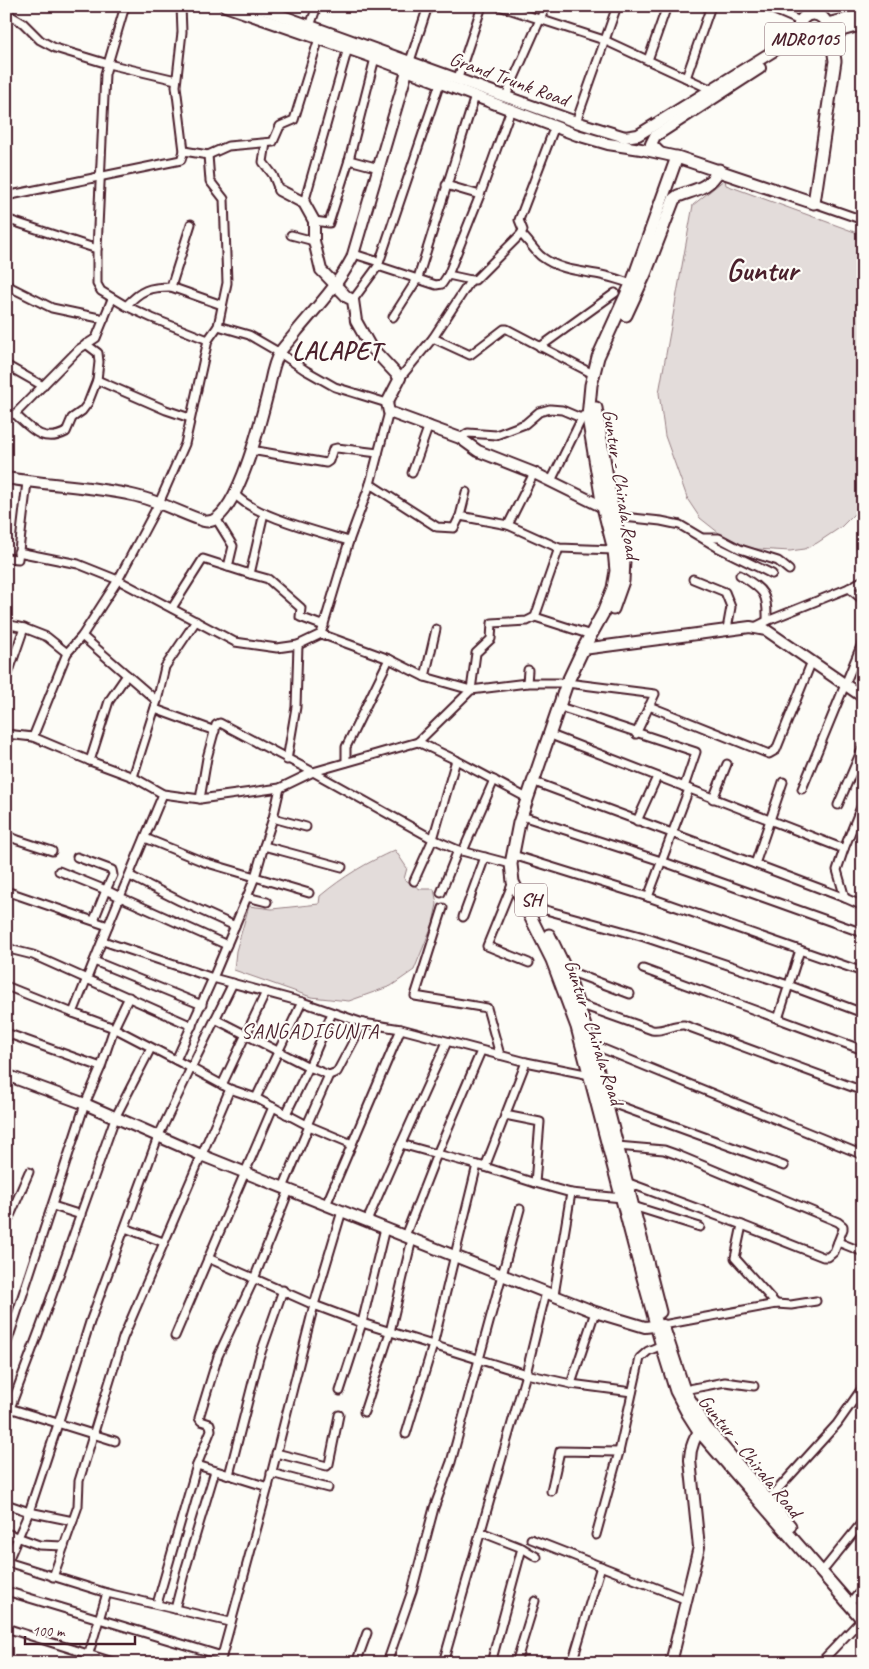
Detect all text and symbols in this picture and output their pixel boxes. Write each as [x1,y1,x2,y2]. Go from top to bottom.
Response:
road number: MDR0105 [765,22,845,56]
street label: Grand Trunk Road [446,46,575,113]
district label: Guntur [726,251,801,289]
district label: LALAPET [292,335,386,367]
street label: Guntur - Chirala Road [597,407,646,564]
road number: SH [515,884,547,916]
street label: Guntur - Chirala Road [559,956,630,1111]
district label: SANGADIGUNTA [241,1018,379,1044]
street label: Guntur - Chirala Road [693,1389,809,1525]
scale bar [25,1614,135,1646]
text: 100 m [32,1622,66,1641]

